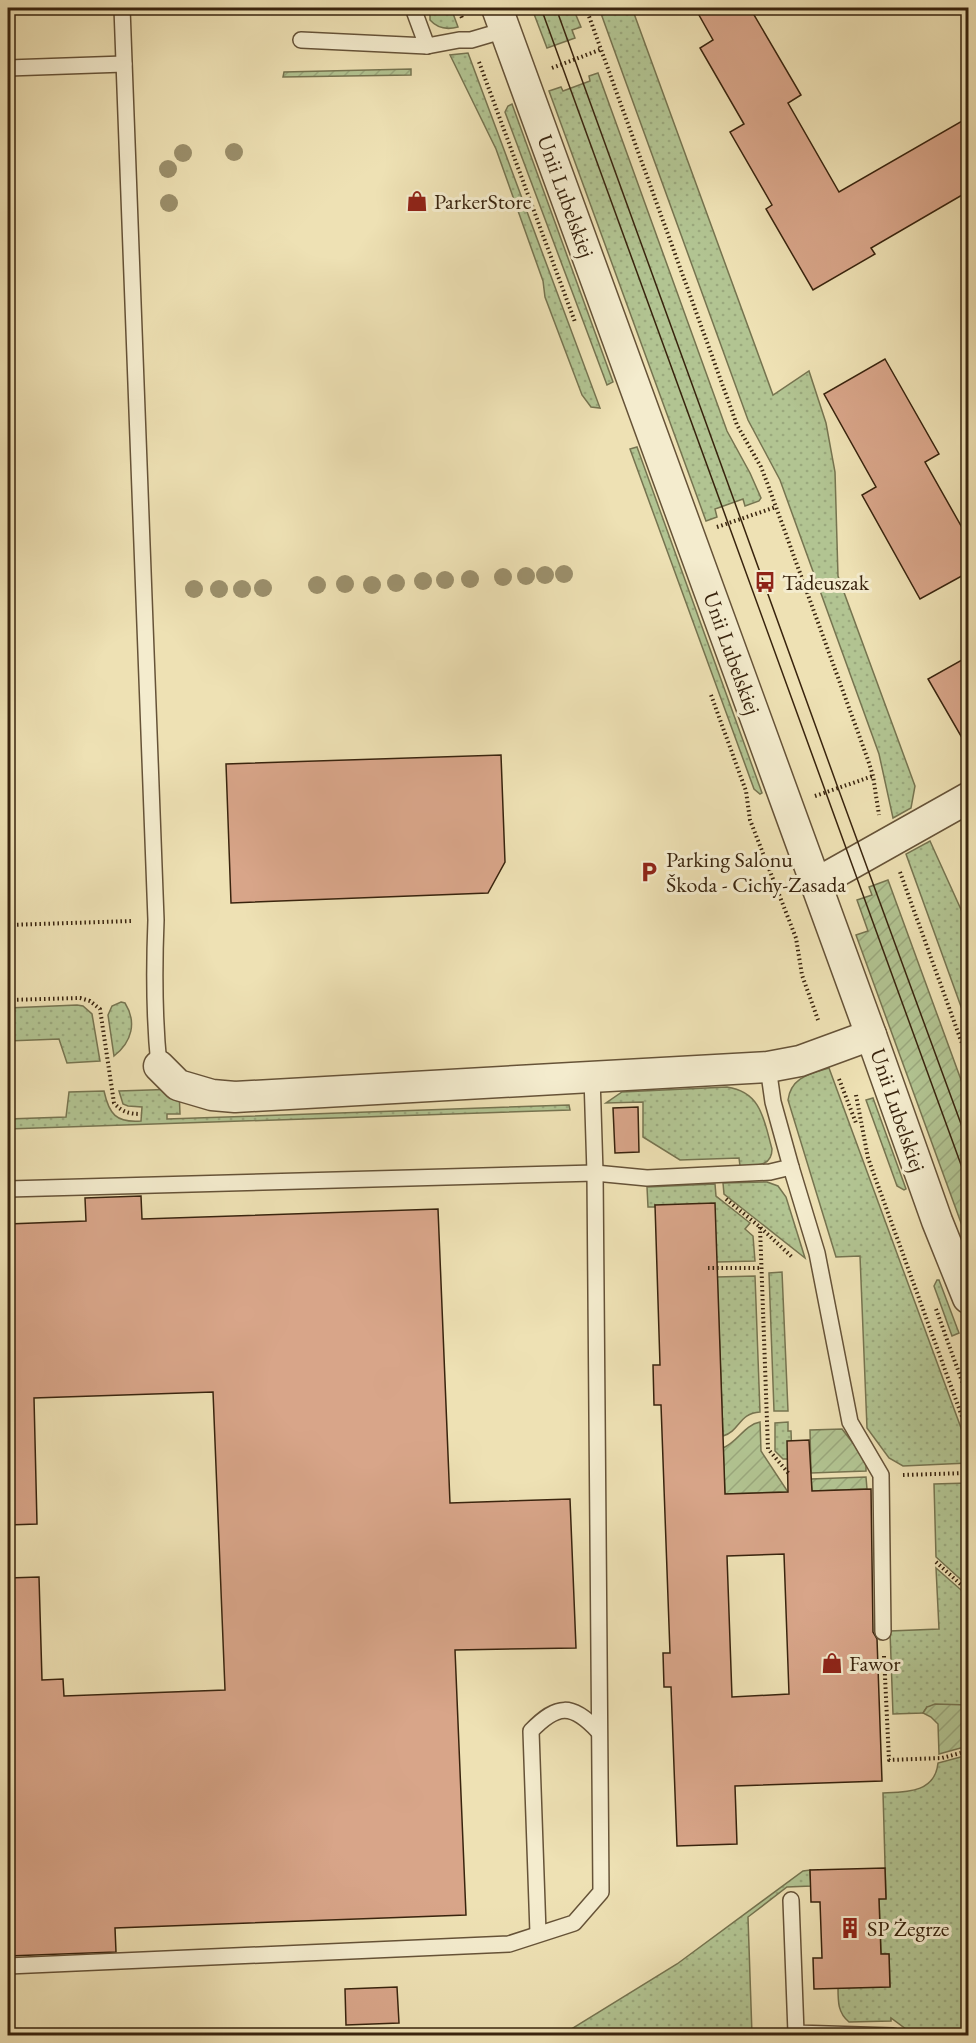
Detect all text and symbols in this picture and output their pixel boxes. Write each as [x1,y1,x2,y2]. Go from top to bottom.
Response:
street label: Unii Lubelskiej [530,130,602,262]
place label: ParkerStore [434,187,532,216]
shop icon: ParkerStore [405,189,429,213]
place label: Tadeuszak [782,568,870,597]
bus stop icon: Tadeuszak [753,570,777,594]
street label: Unii Lubelskiej [696,587,768,719]
place label: Parking Salonu Škoda - Cichy-Zasada [666,845,846,899]
parking icon: Parking Salonu Škoda - Cichy-Zasada [637,860,661,884]
street label: Unii Lubelskiej [863,1044,933,1176]
place label: Fawor [849,1649,901,1678]
shop icon: Fawor [820,1651,844,1675]
place label: SP Żegrze [867,1914,950,1943]
building icon: SP Żegrze [838,1916,862,1940]

